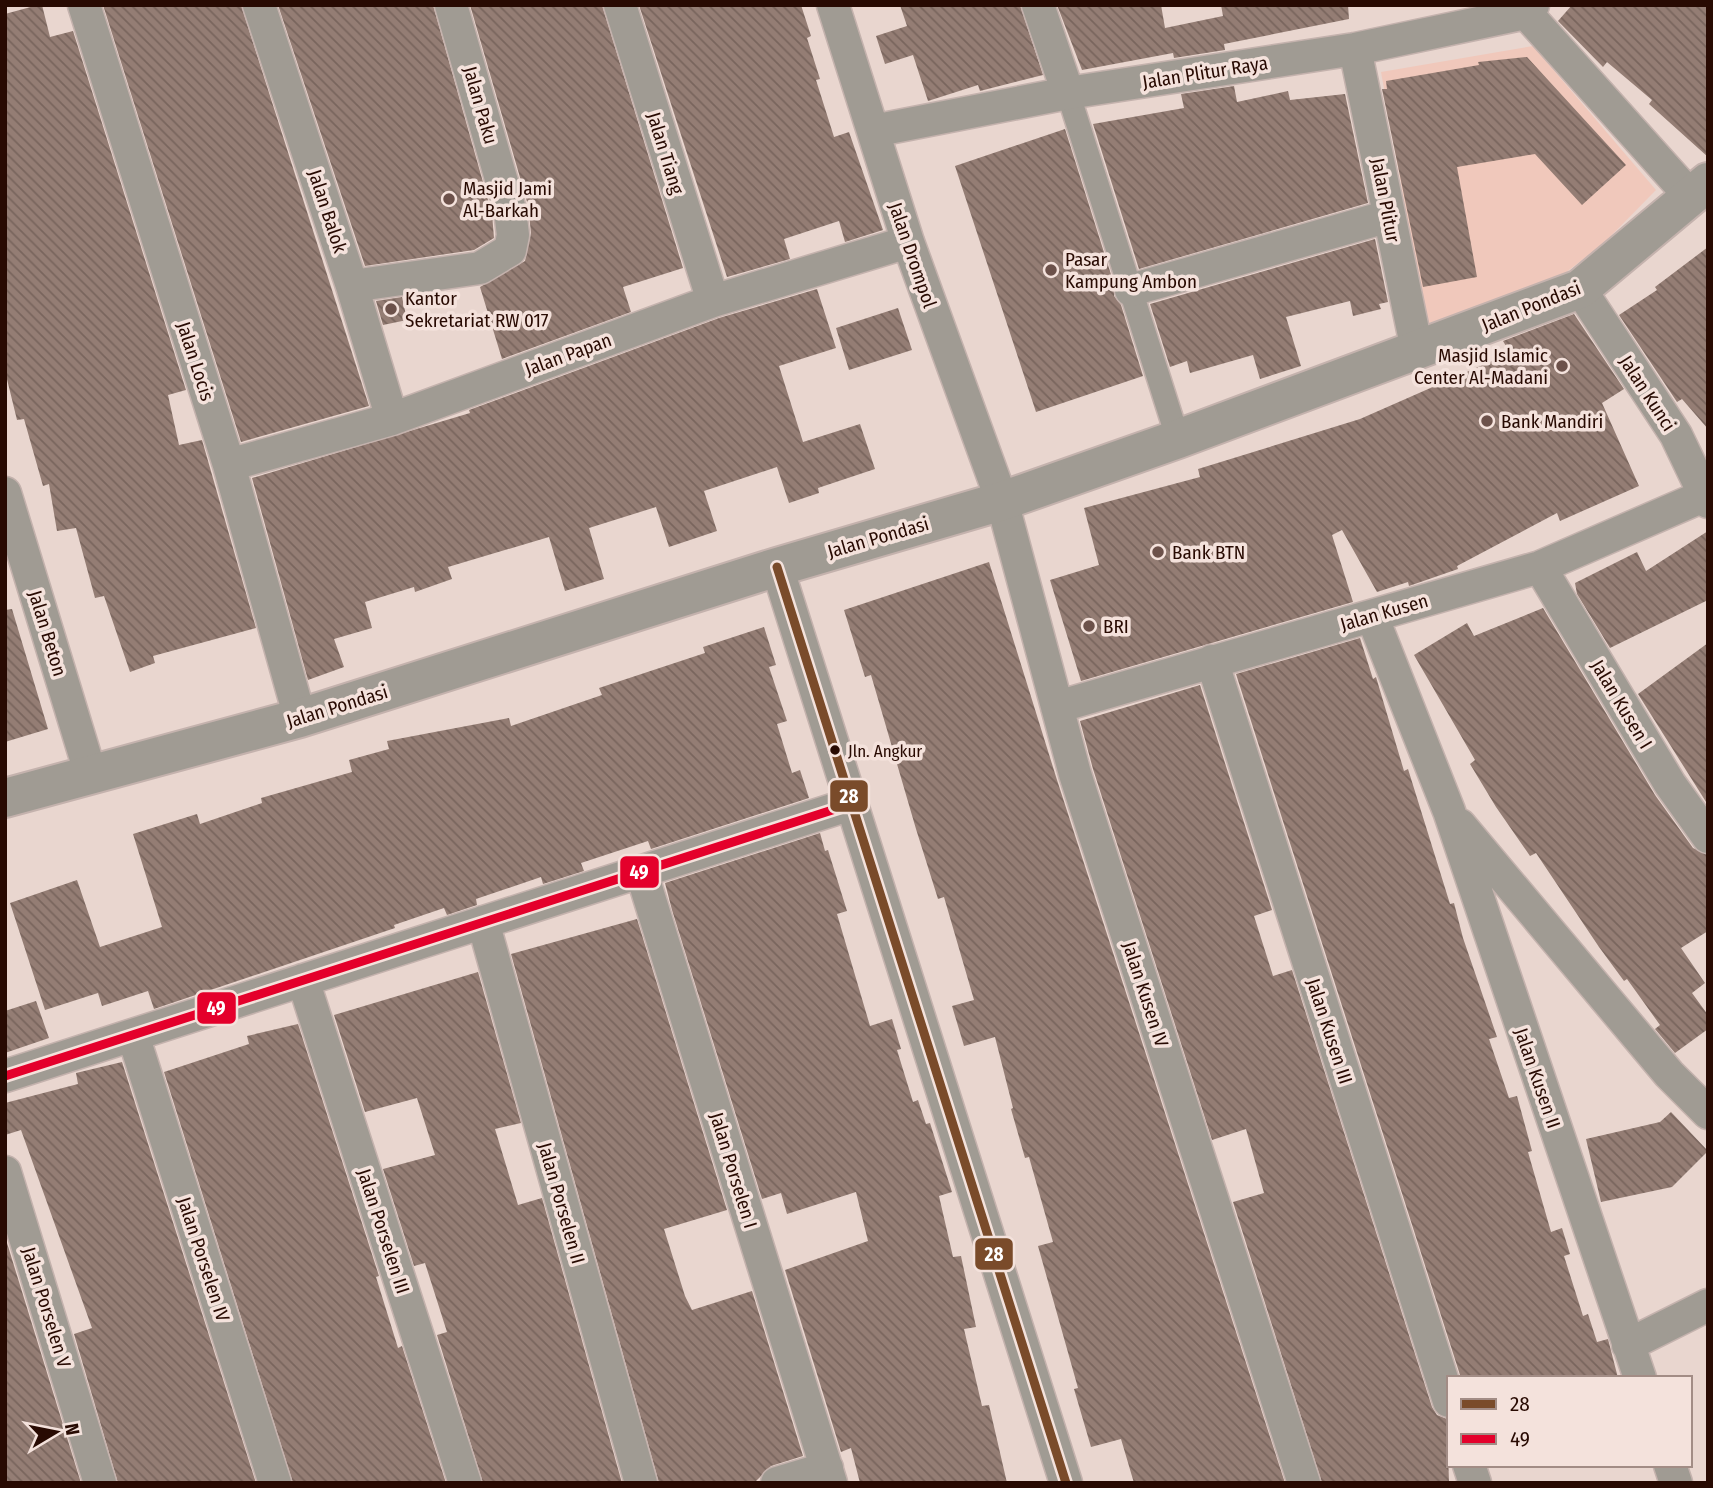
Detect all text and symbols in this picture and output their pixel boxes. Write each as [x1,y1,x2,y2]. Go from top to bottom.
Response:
street label: Jalan Plitur Raya [1141,51,1269,94]
street label: Jalan Paku [458,64,503,147]
street label: Jalan Tiang [642,109,689,197]
street label: Jalan Plitur [1366,156,1405,245]
street label: Jalan Balok [303,167,352,256]
place label: Masjid Jami Al-Barkah [463,177,552,222]
marker: Masjid Jami Al-Barkah [441,191,457,207]
street label: Jalan Drompol [884,199,941,311]
place label: Pasar Kampung Ambon [1065,248,1197,293]
marker: Pasar Kampung Ambon [1043,262,1059,278]
street label: Jalan Pondasi [1478,276,1584,337]
place label: Kantor Sekretariat RW 017 [405,287,549,332]
marker: Kantor Sekretariat RW 017 [383,301,399,317]
street label: Jalan Locis [172,319,219,404]
street label: Jalan Papan [522,328,615,381]
place label: Masjid Islamic Center Al-Madani [1414,344,1548,389]
street label: Jalan Kunci [1615,351,1681,436]
marker: Masjid Islamic Center Al-Madani [1554,358,1570,374]
place label: Bank Mandiri [1501,410,1603,433]
marker: Bank Mandiri [1479,413,1495,429]
street label: Jalan Pondasi [825,512,932,563]
place label: Bank BTN [1172,541,1245,564]
marker: Bank BTN [1150,544,1166,560]
street label: Jalan Beton [24,587,71,679]
street label: Jalan Kusen [1338,589,1431,636]
place label: BRI [1103,615,1129,638]
marker: BRI [1081,618,1097,634]
street label: Jalan Kusen I [1586,656,1657,753]
street label: Jalan Pondasi [284,680,391,733]
place label: Jln. Angkur [848,741,922,762]
marker: Jln. Angkur [828,743,842,757]
line badge: 28 [829,779,869,813]
text: 28 [839,785,858,808]
line badge: 49 [619,855,660,889]
text: 49 [629,861,649,884]
street label: Jalan Kusen IV [1118,939,1173,1050]
street label: Jalan Kusen III [1302,975,1357,1087]
line badge: 49 [196,991,237,1025]
text: 49 [206,997,226,1020]
street label: Jalan Kusen II [1510,1025,1565,1131]
street label: Jalan Porselen I [705,1109,762,1231]
street label: Jalan Porselen II [533,1140,590,1266]
street label: Jalan Porselen III [353,1166,415,1297]
street label: Jalan Porselen IV [173,1194,235,1325]
line badge: 28 [974,1237,1014,1271]
text: 28 [984,1243,1003,1266]
street label: Jalan Porselen V [17,1244,76,1370]
legend [1447,1376,1692,1467]
text: 28 [1510,1391,1530,1417]
north arrow [21,1397,91,1467]
text: N [60,1422,85,1437]
text: 49 [1510,1426,1530,1452]

